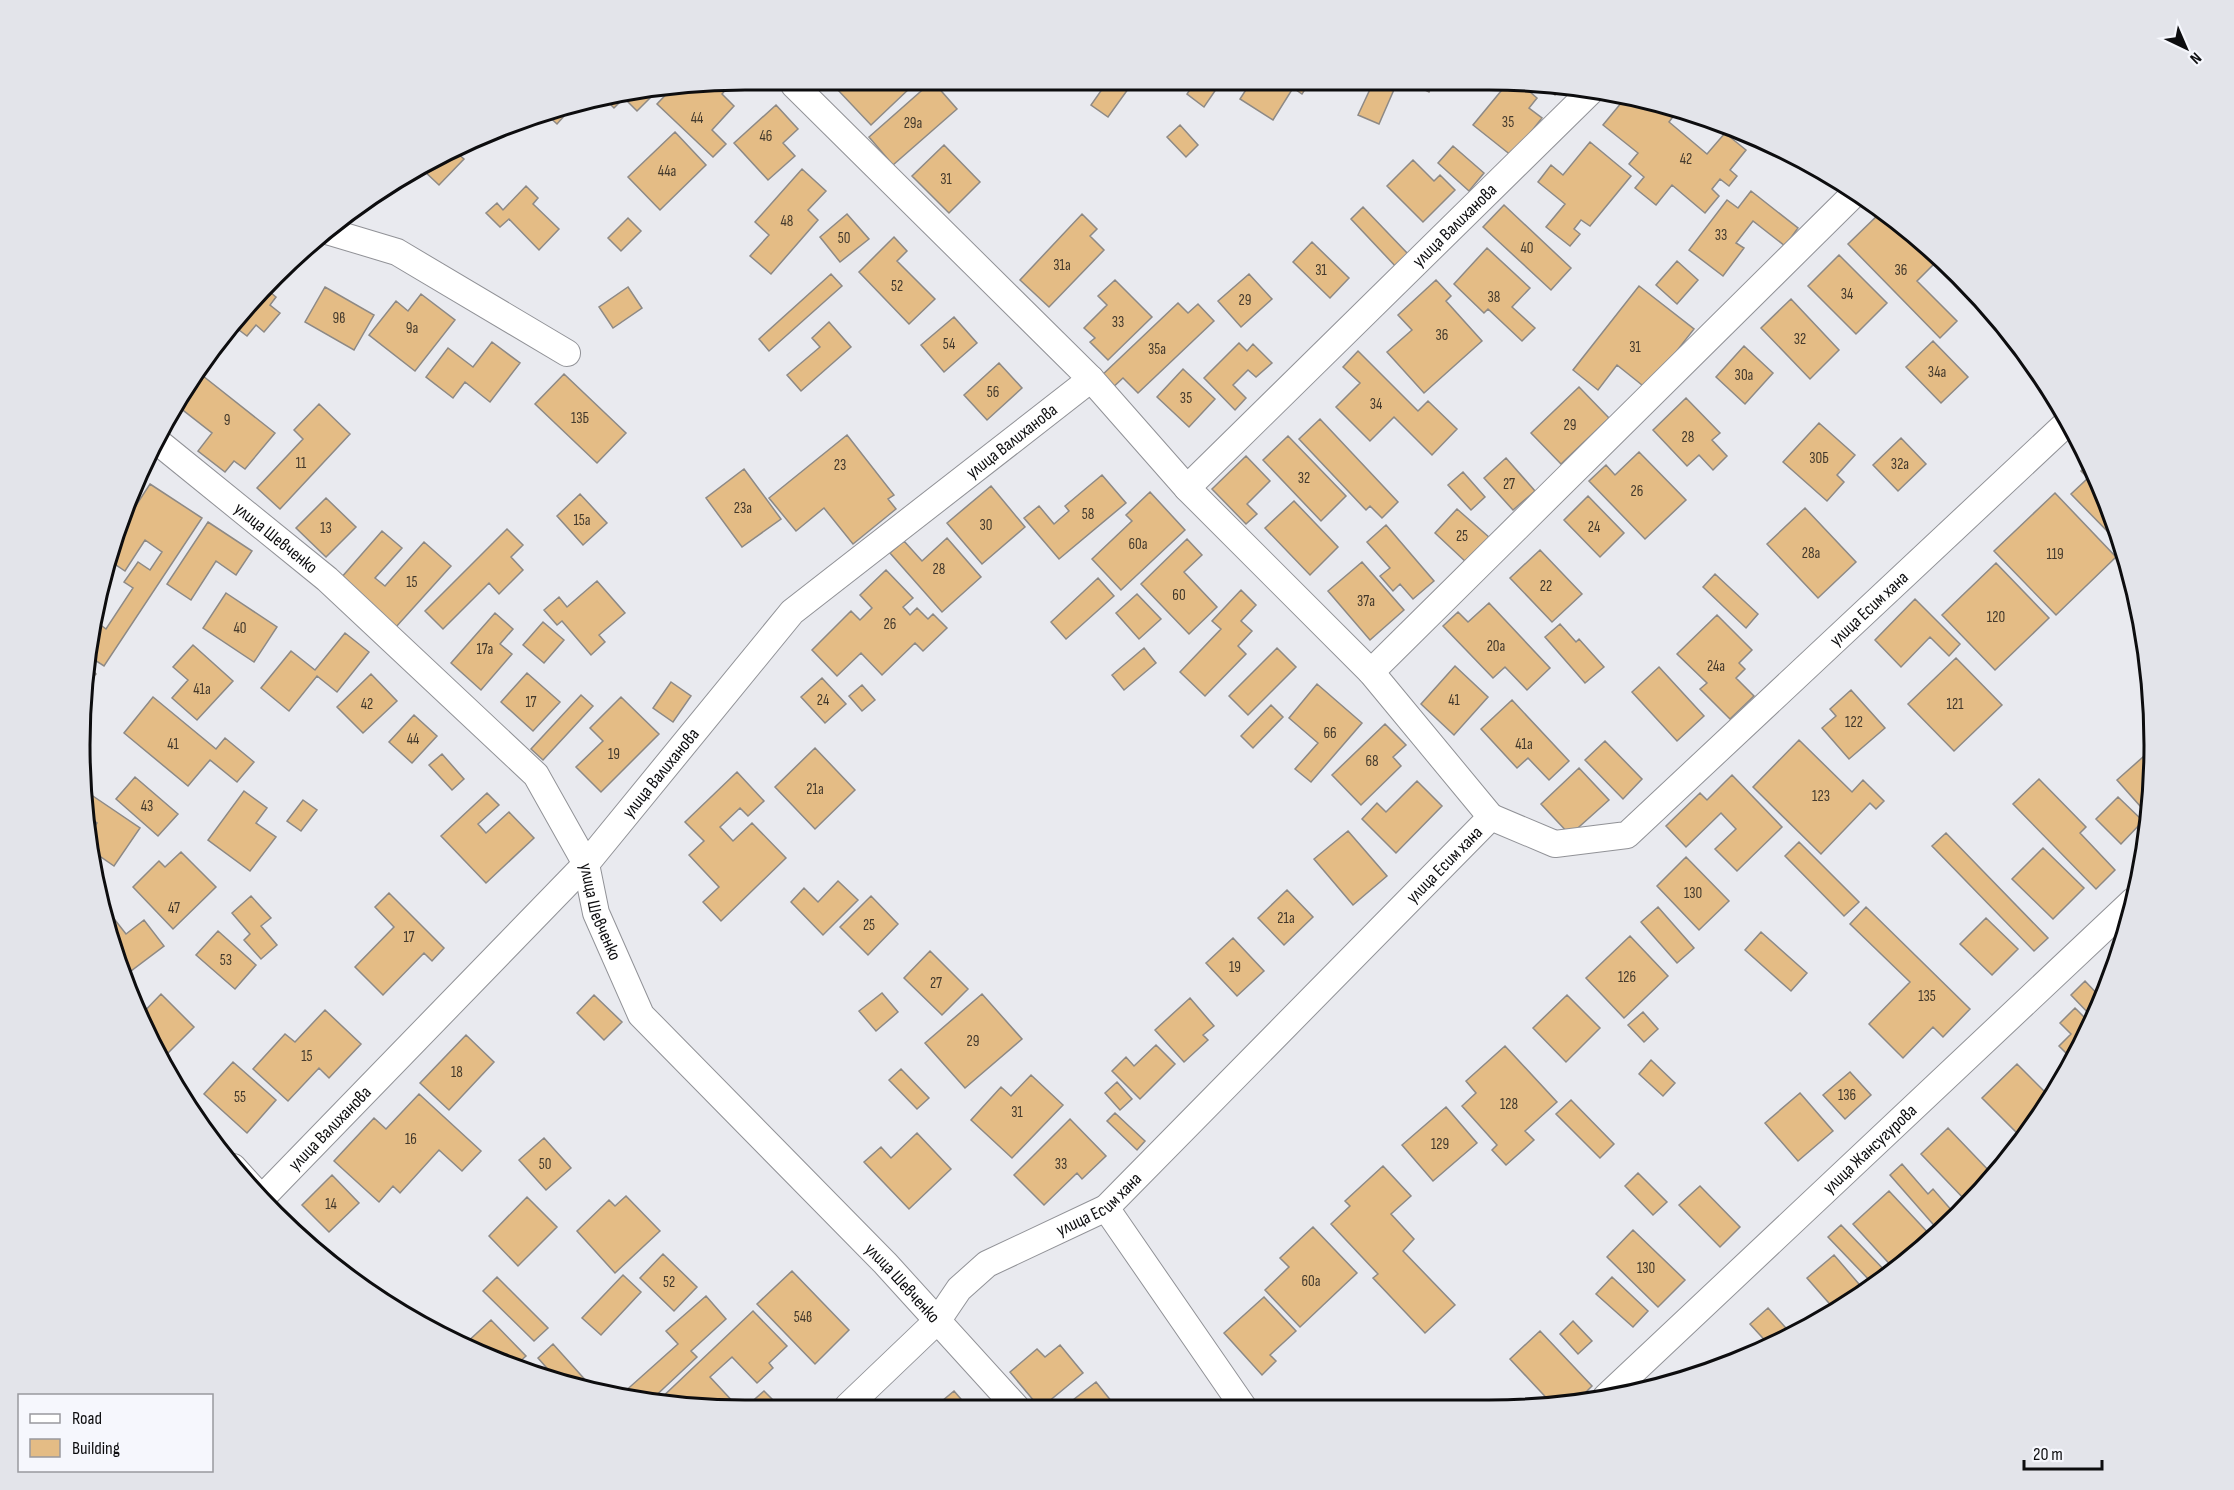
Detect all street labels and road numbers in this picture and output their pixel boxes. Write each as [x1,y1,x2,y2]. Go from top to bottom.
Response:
street label: улица Валиханова [1408,179,1501,271]
street label: улица Валиханова [962,399,1061,483]
street label: улица Шевченко [230,498,322,578]
street label: улица Есим хана [1825,567,1912,650]
street label: улица Валиханова [618,724,703,822]
street label: улица Есим хана [1402,822,1487,907]
street label: улица Шевченко [576,861,626,963]
street label: улица Валиханова [284,1081,375,1175]
street label: улица Жансугурова [1818,1100,1921,1198]
street label: улица Есим хана [1053,1168,1146,1240]
street label: улица Шевченко [861,1238,945,1327]

